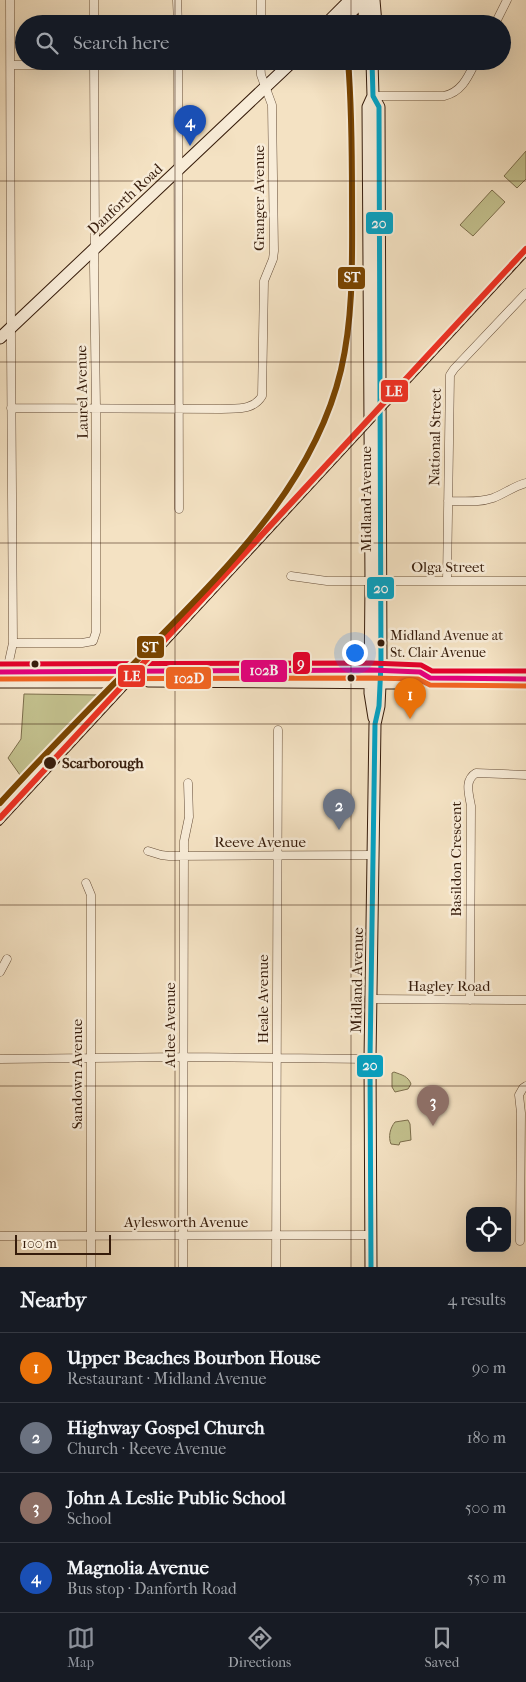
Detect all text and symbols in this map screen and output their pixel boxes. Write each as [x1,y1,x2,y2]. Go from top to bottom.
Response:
search box [15,15,511,70]
icon: search [33,29,61,57]
text: Search here [73,32,169,54]
pin: 4 [174,105,206,146]
street label: Granger Avenue [250,144,268,251]
street label: Danforth Road [84,159,167,238]
line badge: 20 [365,211,394,235]
text: 20 [372,215,387,232]
line badge: ST [337,266,366,290]
text: ST [344,269,361,286]
street label: Laurel Avenue [72,344,92,439]
line badge: LE [380,379,409,403]
text: LE [386,383,403,400]
street label: National Street [425,387,445,486]
street label: Midland Avenue [357,446,375,552]
street label: Olga Street [411,558,486,576]
line badge: 20 [366,576,395,600]
text: 20 [374,580,389,597]
place label: Midland Avenue at St. Clair Avenue [390,627,503,661]
line badge: ST [136,635,165,659]
marker: Midland Avenue at St. Clair Avenue [376,638,386,648]
text: ST [142,639,159,656]
your location [342,640,368,666]
line badge: 9 [292,651,311,675]
text: 9 [296,655,305,672]
unlabelled marker [30,659,40,669]
line badge: 102B [240,659,288,683]
text: 102B [250,662,278,679]
line badge: LE [117,664,146,688]
line badge: 102D [165,666,212,690]
text: LE [124,668,141,685]
text: 102D [174,670,205,687]
unlabelled marker [346,673,356,683]
pin: 1 [394,678,426,719]
place label: Scarborough [62,754,144,772]
marker: Scarborough [42,755,58,771]
pin: 2 [323,789,355,830]
street label: Basildon Crescent [447,801,465,917]
street label: Reeve Avenue [214,833,306,851]
street label: Midland Avenue [347,926,367,1033]
street label: Heale Avenue [254,954,272,1044]
street label: Hagley Road [408,977,491,995]
street label: Atlee Avenue [161,982,179,1069]
street label: Sandown Avenue [68,1018,86,1129]
line badge: 20 [356,1054,384,1078]
text: 20 [363,1057,378,1074]
pin: 3 [417,1085,449,1126]
map controls [466,1207,511,1252]
button: locate [466,1207,511,1252]
street label: Aylesworth Avenue [123,1213,249,1231]
scale bar [15,1232,111,1255]
text: 100 m [22,1235,57,1252]
text: Nearby [20,1288,86,1312]
text: 4 results [448,1290,506,1309]
text: Upper Beaches Bourbon House [67,1347,320,1369]
text: 1 [33,1358,39,1377]
text: 90 m [472,1358,506,1377]
text: Restaurant · Midland Avenue [67,1369,266,1388]
text: Highway Gospel Church [67,1417,265,1439]
text: 2 [32,1428,40,1447]
text: 180 m [467,1428,506,1447]
text: Church · Reeve Avenue [67,1439,226,1458]
text: John A Leslie Public School [67,1487,286,1509]
text: 3 [33,1498,39,1517]
text: 500 m [465,1498,506,1517]
text: School [67,1509,112,1528]
text: Magnolia Avenue [67,1557,209,1579]
text: 4 [31,1568,41,1587]
text: 550 m [467,1568,506,1587]
text: Bus stop · Danforth Road [67,1579,237,1598]
tab: Map [67,1624,95,1671]
tab: Directions [228,1624,291,1671]
tab: Saved [425,1624,459,1671]

